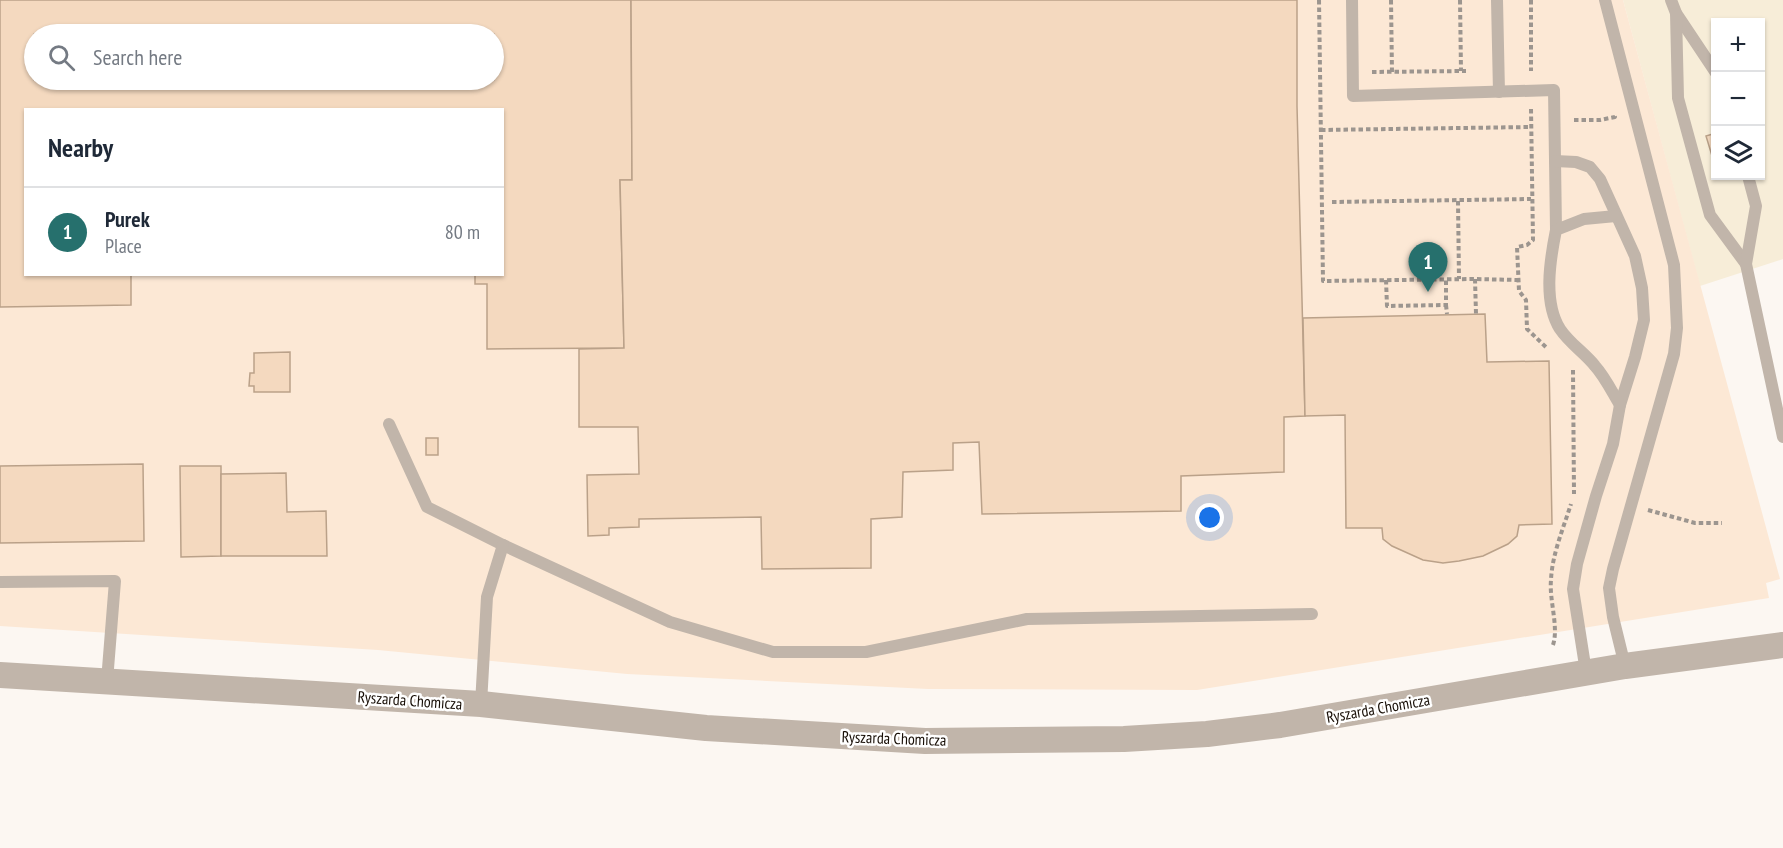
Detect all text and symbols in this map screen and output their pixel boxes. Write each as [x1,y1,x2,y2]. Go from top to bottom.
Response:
map controls [1711,18,1765,180]
button: + [1711,18,1765,72]
search box [24,24,504,90]
icon: search [45,41,78,74]
text: Search here [93,43,182,71]
button: − [1711,72,1765,126]
button: layers [1711,126,1765,180]
text: Nearby [48,131,113,164]
text: Purek [105,205,150,233]
text: 1 [63,219,72,245]
text: 80 m [445,219,480,245]
text: Place [105,233,142,259]
pin: 1 [1408,242,1448,292]
your location [1195,503,1224,532]
street label: Ryszarda Chomicza [357,686,463,714]
street label: Ryszarda Chomicza [1325,689,1431,727]
street label: Ryszarda Chomicza [841,726,947,750]

